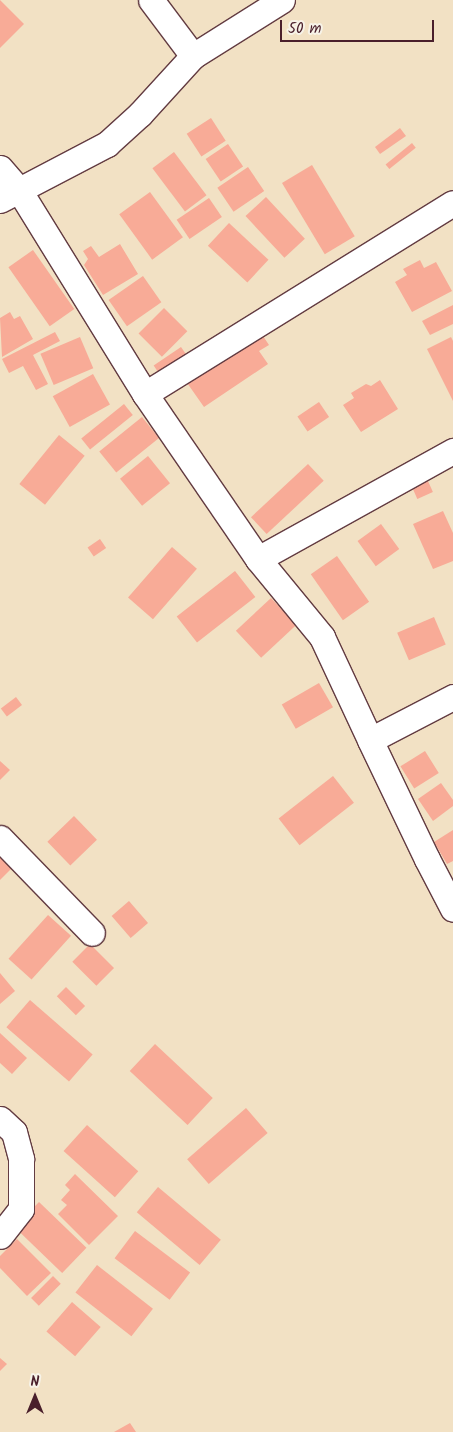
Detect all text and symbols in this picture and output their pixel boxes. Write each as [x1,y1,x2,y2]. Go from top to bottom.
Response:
scale bar [283,10,437,42]
text: 50 m [288,17,322,41]
text: N [31,1371,39,1393]
north arrow [10,1372,60,1422]

